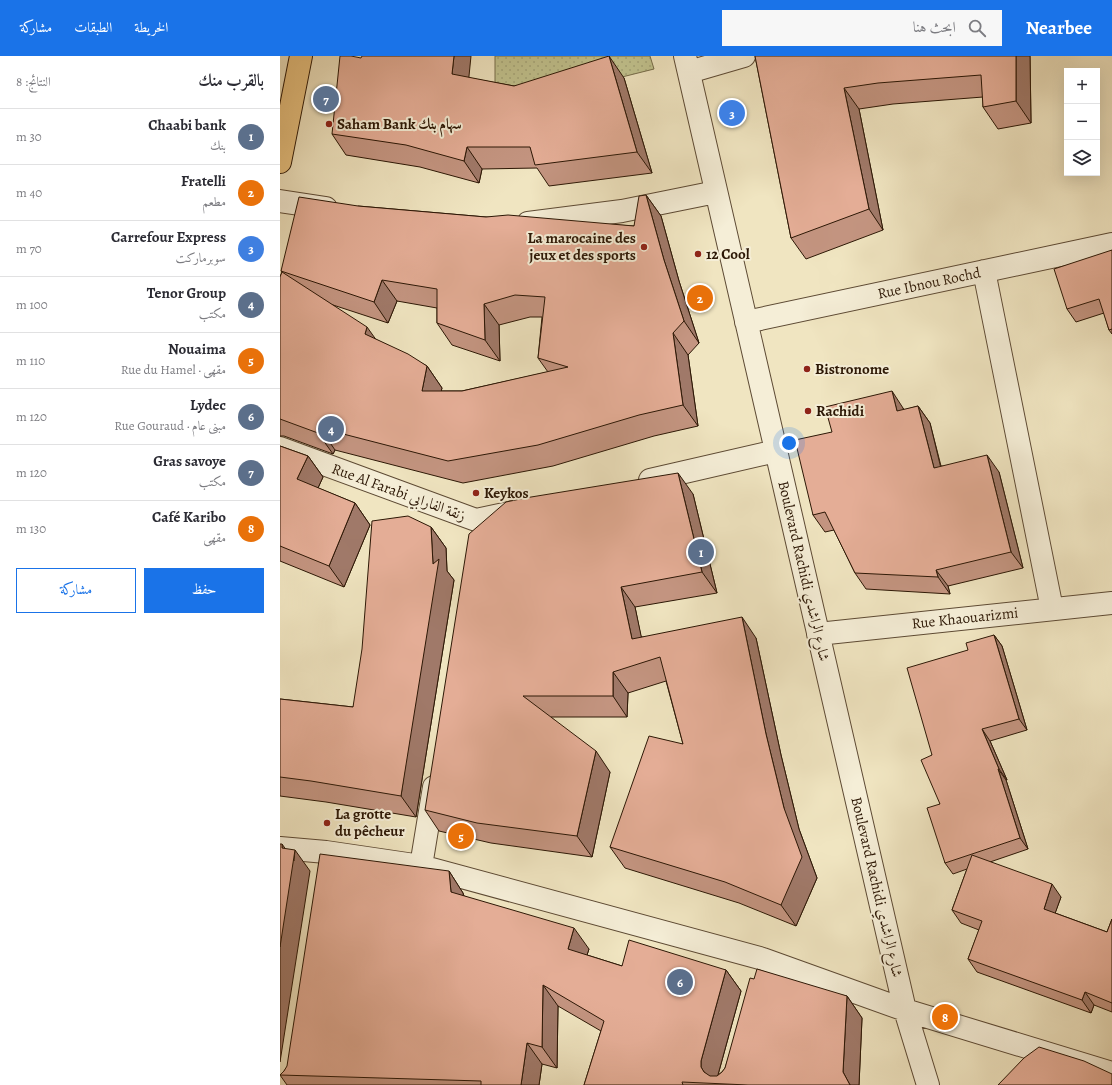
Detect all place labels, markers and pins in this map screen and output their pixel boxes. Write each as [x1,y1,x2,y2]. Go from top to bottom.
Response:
pin: 7 [313,84,339,114]
pin: 3 [719,98,745,128]
place label: Saham Bank سهام بنك [337,114,462,137]
marker: Saham Bank سهام بنك [324,119,334,129]
place label: La marocaine des jeux et des sports [528,228,636,265]
marker: La marocaine des jeux et des sports [639,242,649,252]
place label: 12 Cool [706,244,750,264]
marker: 12 Cool [693,249,703,259]
pin: 2 [687,283,713,313]
place label: Bistronome [815,359,889,379]
marker: Bistronome [802,364,812,374]
place label: Rachidi [816,401,865,421]
marker: Rachidi [803,406,813,416]
pin: 4 [318,414,344,444]
place label: Keykos [484,483,529,503]
marker: Keykos [471,488,481,498]
pin: 1 [688,537,714,567]
place label: La grotte du pêcheur [335,804,405,841]
marker: La grotte du pêcheur [322,818,332,828]
pin: 5 [448,821,474,851]
pin: 6 [667,967,693,997]
pin: 8 [932,1002,958,1032]

